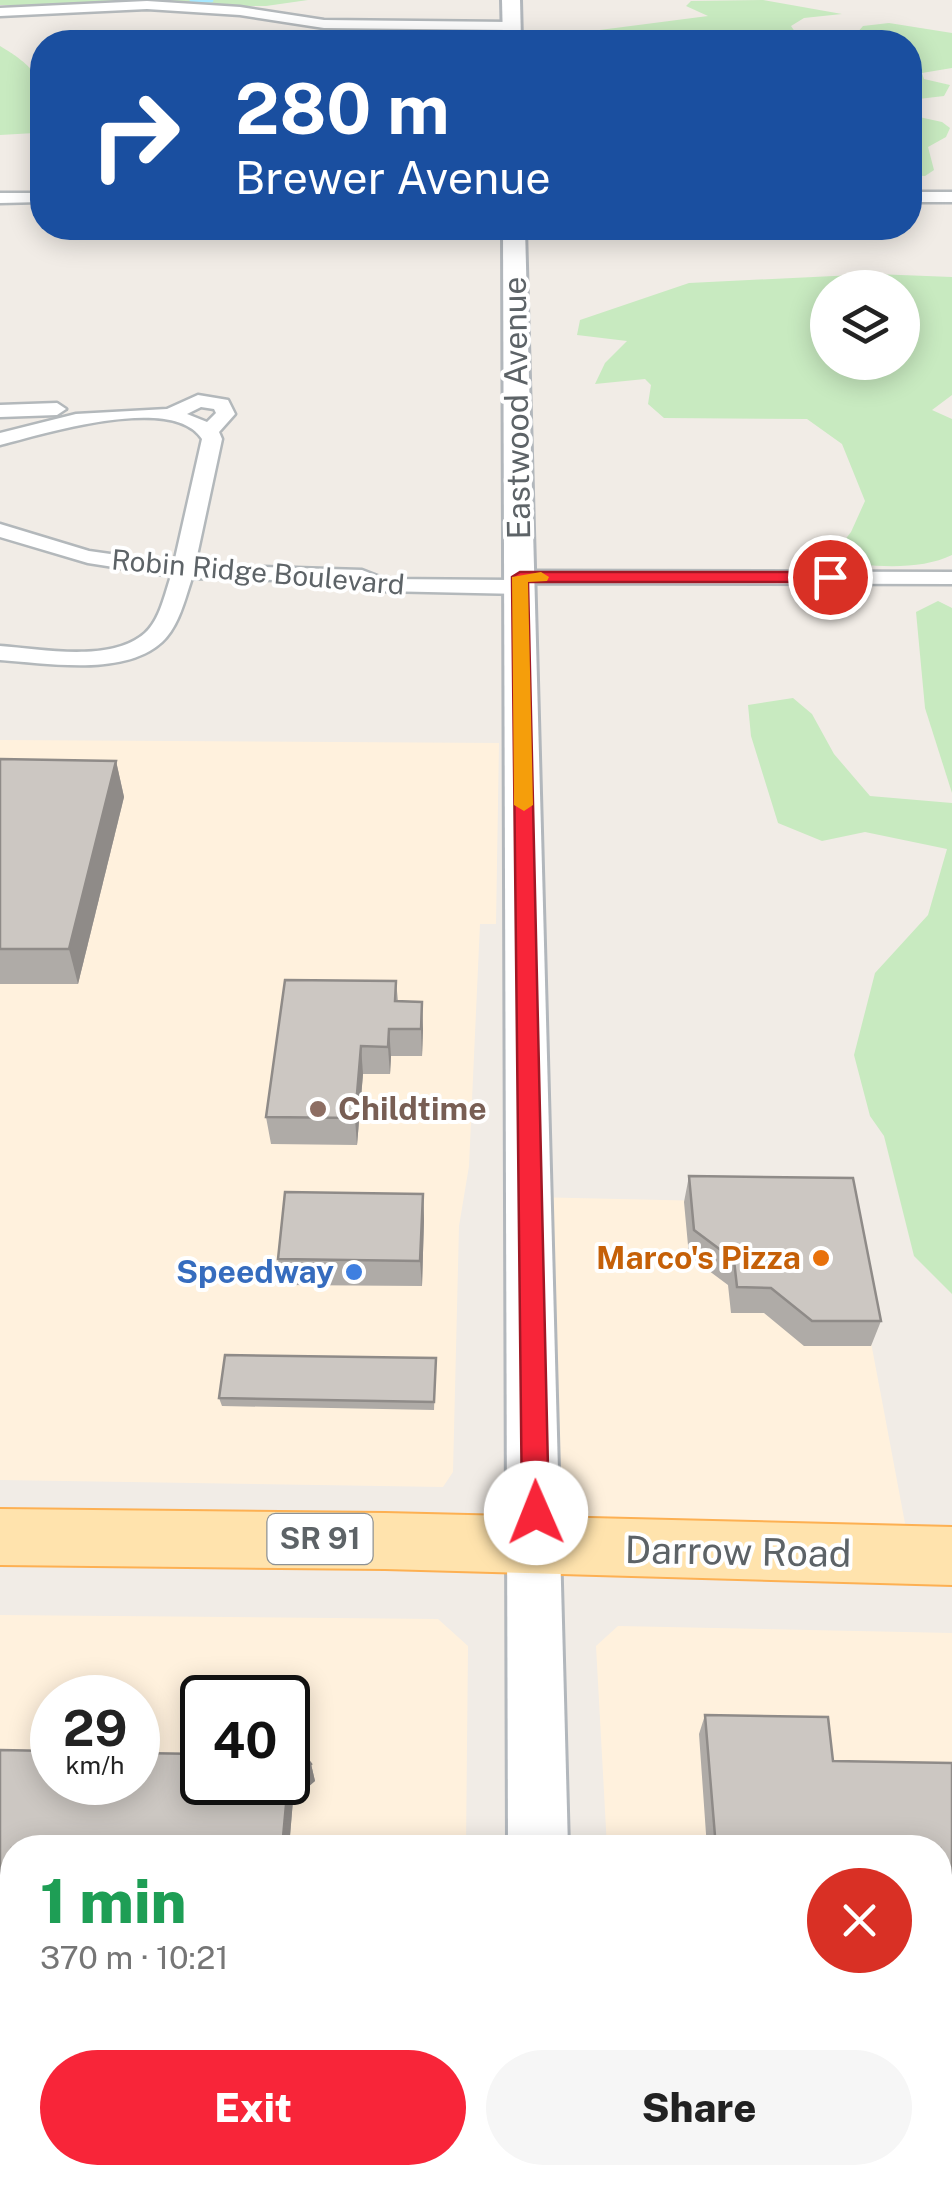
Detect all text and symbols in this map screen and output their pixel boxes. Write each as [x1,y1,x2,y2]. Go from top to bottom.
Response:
text: 280 m [235,67,450,150]
icon: right [70,70,200,200]
text: Brewer Avenue [235,151,551,204]
map controls [810,270,920,380]
button: layers [810,270,920,380]
street label: Eastwood Avenue [496,276,537,540]
pin [788,535,873,620]
street label: Robin Ridge Boulevard [110,542,406,601]
icon: arrive [803,550,858,605]
place label: Childtime [338,1090,487,1127]
marker: Childtime [307,1098,329,1120]
place label: Marco's Pizza [596,1239,801,1276]
marker: Marco's Pizza [810,1247,832,1269]
place label: Speedway [176,1253,334,1290]
marker: Speedway [343,1261,365,1283]
position arrow [484,1461,588,1565]
road number: SR 91 [268,1514,372,1564]
street label: Darrow Road [624,1527,852,1576]
speed limit sign: 40 [180,1675,310,1805]
text: 29 [63,1698,127,1757]
text: km/h [66,1750,124,1780]
text: 1 min [40,1866,187,1937]
button: close [807,1868,912,1973]
text: 370 m · 10:21 [40,1939,228,1976]
button: Exit [40,2050,466,2165]
button: Share [486,2050,912,2165]

